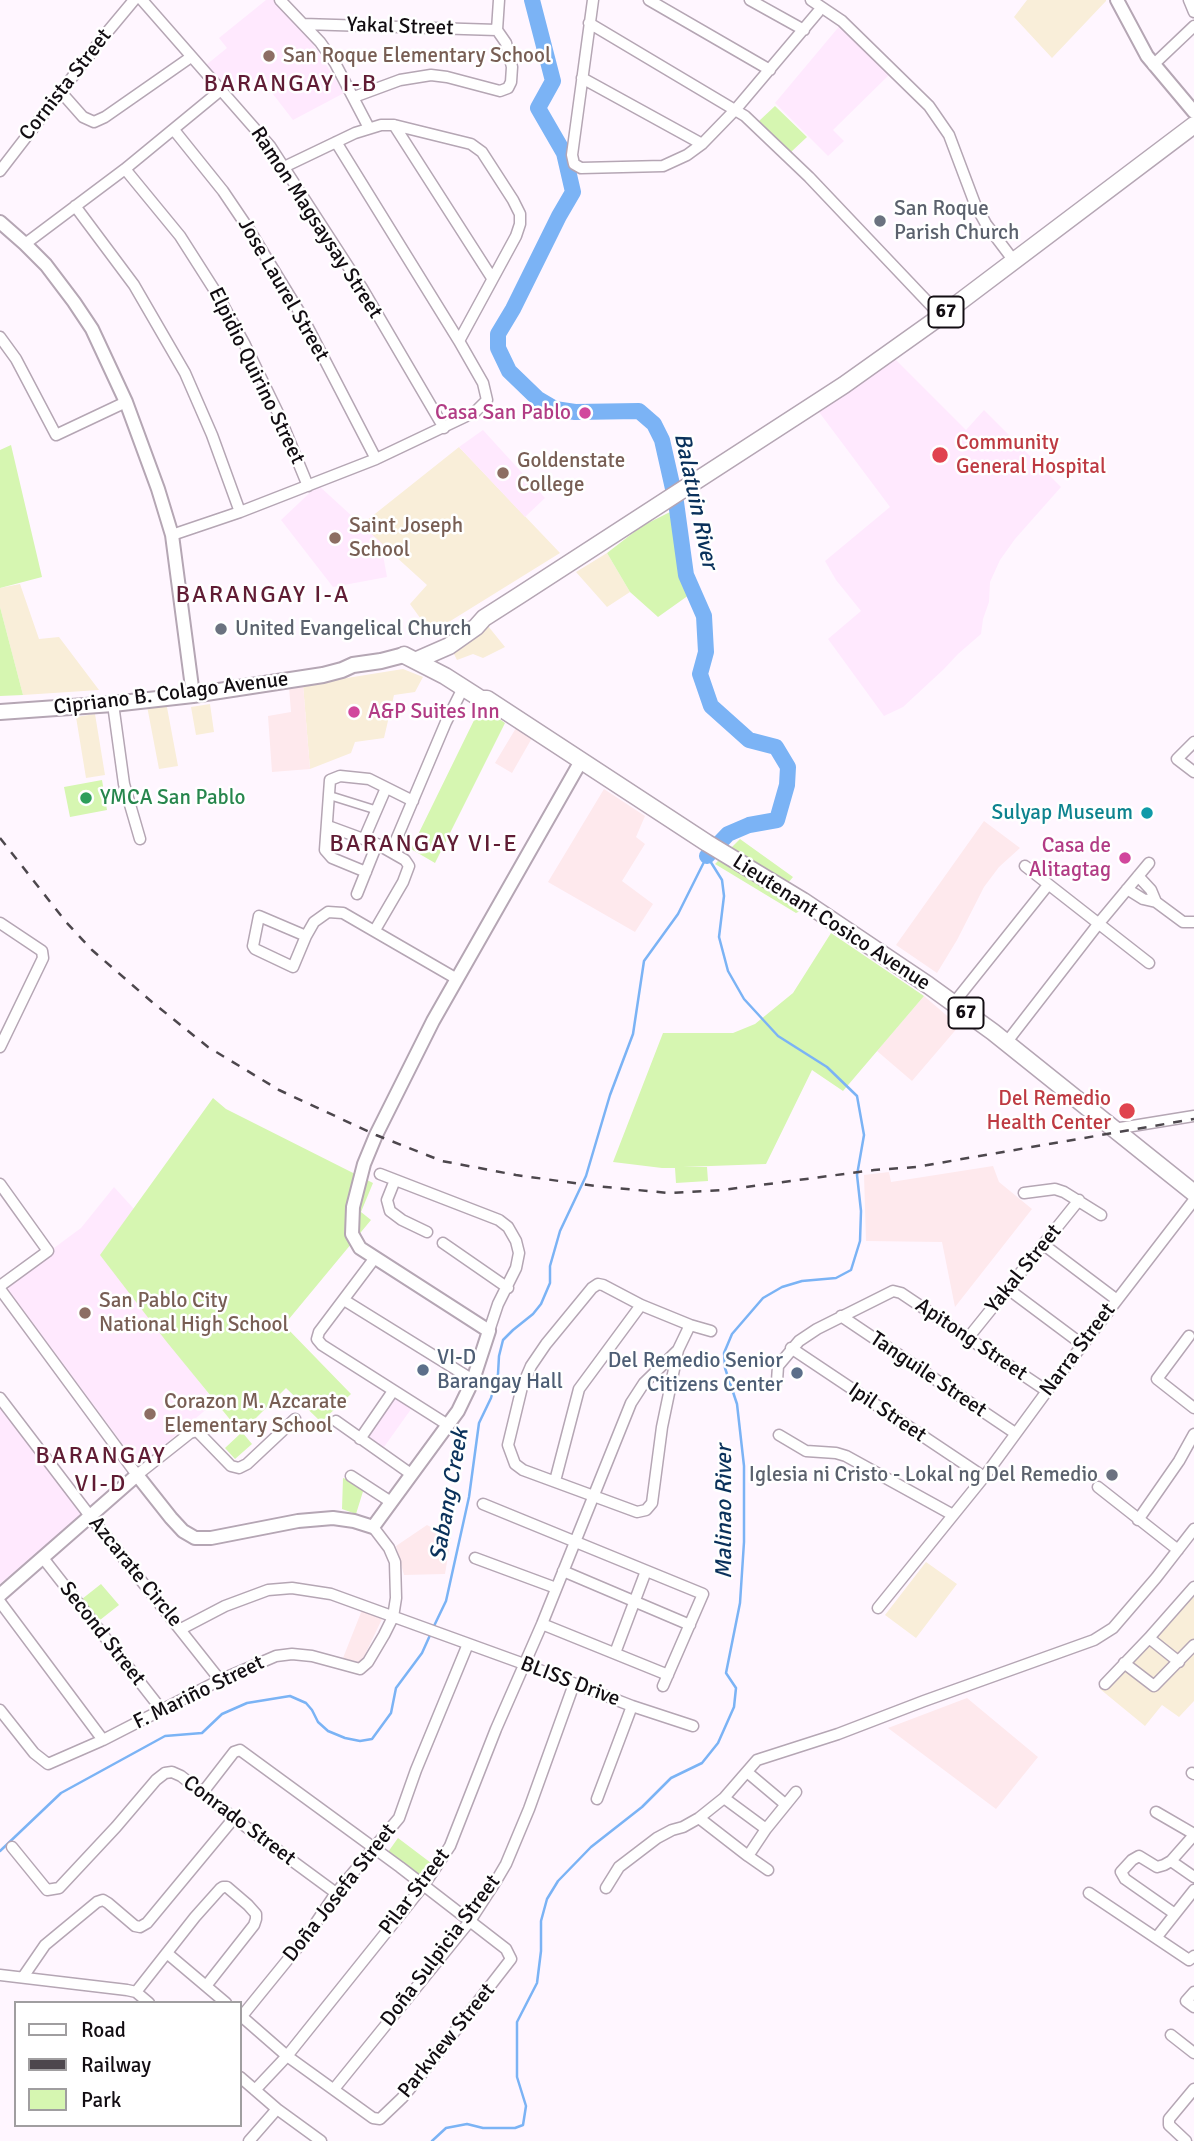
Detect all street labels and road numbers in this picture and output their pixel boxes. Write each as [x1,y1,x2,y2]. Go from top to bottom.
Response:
street label: Yakal Street [346,13,454,41]
street label: Cornista Street [15,24,117,146]
street label: Ramon Magsaysay Street [245,122,387,324]
street label: Jose Laurel Street [232,214,334,366]
street label: Elpidio Quirino Street [202,284,310,468]
road number: 67 [928,296,964,328]
street label: Cipriano B. Colago Avenue [52,667,290,721]
street label: Lieutenant Cosico Avenue [727,850,935,996]
road number: 67 [948,998,984,1028]
street label: Yakal Street [981,1220,1067,1318]
street label: Apitong Street [910,1293,1032,1387]
street label: Narra Street [1035,1298,1121,1402]
street label: Tanguile Street [865,1327,991,1423]
street label: Ipil Street [843,1378,931,1448]
street label: Azcarate Circle [83,1512,187,1632]
street label: Second Street [54,1577,150,1691]
street label: F. Mariño Street [130,1651,268,1735]
street label: BLISS Drive [517,1652,623,1712]
street label: Conrado Street [178,1770,300,1872]
street label: Doña Josefa Street [278,1819,402,1967]
street label: Pilar Street [374,1844,456,1940]
street label: Doña Sulpicia Street [376,1870,506,2032]
street label: Parkview Street [393,1979,501,2103]

